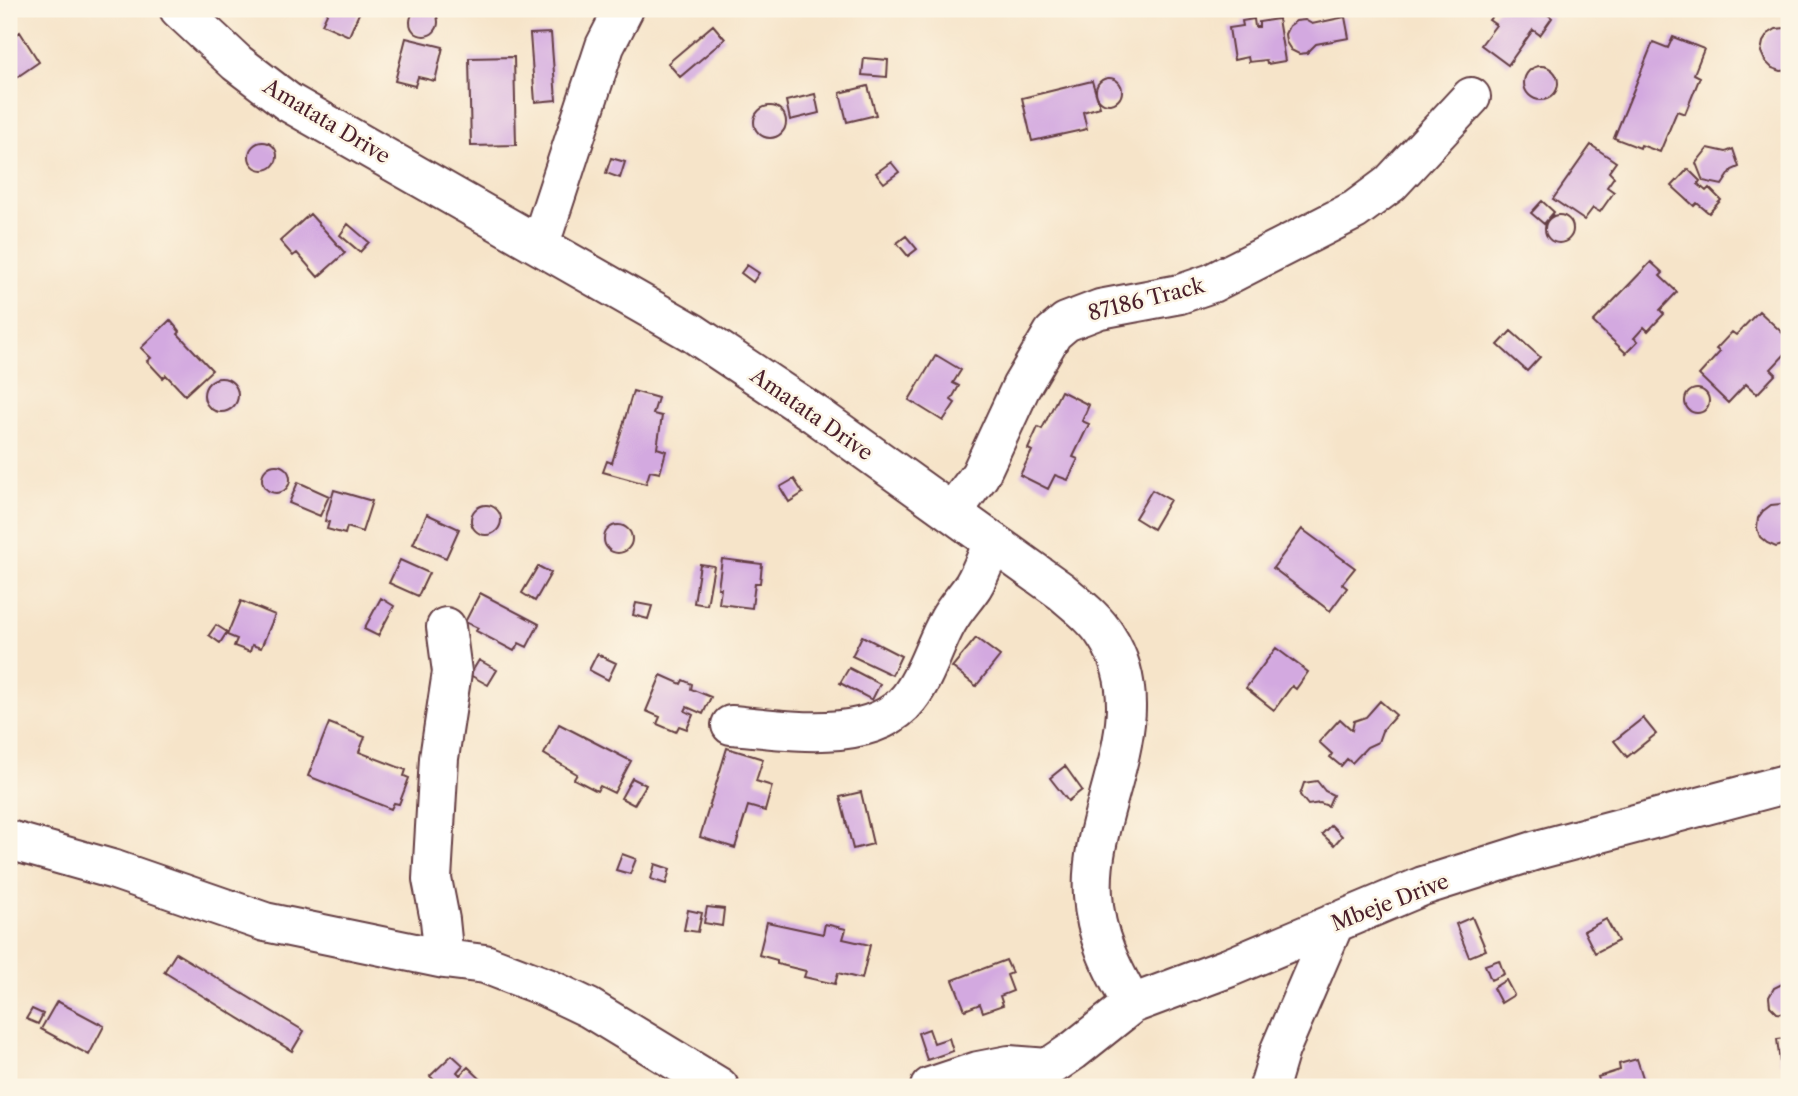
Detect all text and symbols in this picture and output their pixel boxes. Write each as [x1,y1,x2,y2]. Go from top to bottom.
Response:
street label: Amatata Drive [258,73,395,169]
street label: 87186 Track [1085,272,1208,326]
street label: Amatata Drive [745,362,878,465]
street label: Mbeje Drive [1328,868,1452,936]

